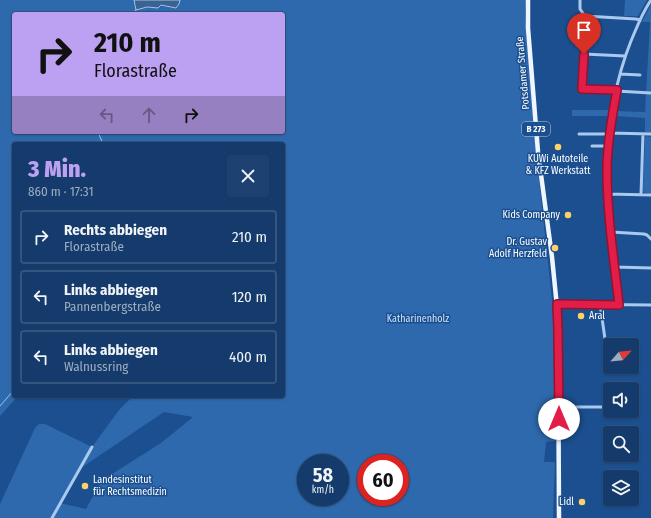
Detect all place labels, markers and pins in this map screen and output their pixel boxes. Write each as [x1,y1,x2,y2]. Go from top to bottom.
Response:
pin [567,13,601,54]
marker: KUWi Autoteile & KFZ Werkstatt [553,142,563,152]
place label: KUWi Autoteile & KFZ Werkstatt [526,153,591,177]
place label: Kids Company [503,209,561,221]
marker: Kids Company [563,210,573,220]
place label: Dr. Gustav Adolf Herzfeld [489,236,548,260]
marker: Dr. Gustav Adolf Herzfeld [550,243,560,253]
place label: Aral [589,310,605,322]
marker: Aral [576,311,586,321]
place label: Landesinstitut für Rechtsmedizin [93,474,167,498]
marker: Landesinstitut für Rechtsmedizin [80,481,90,491]
place label: Lidl [559,496,574,508]
marker: Lidl [577,497,587,507]

